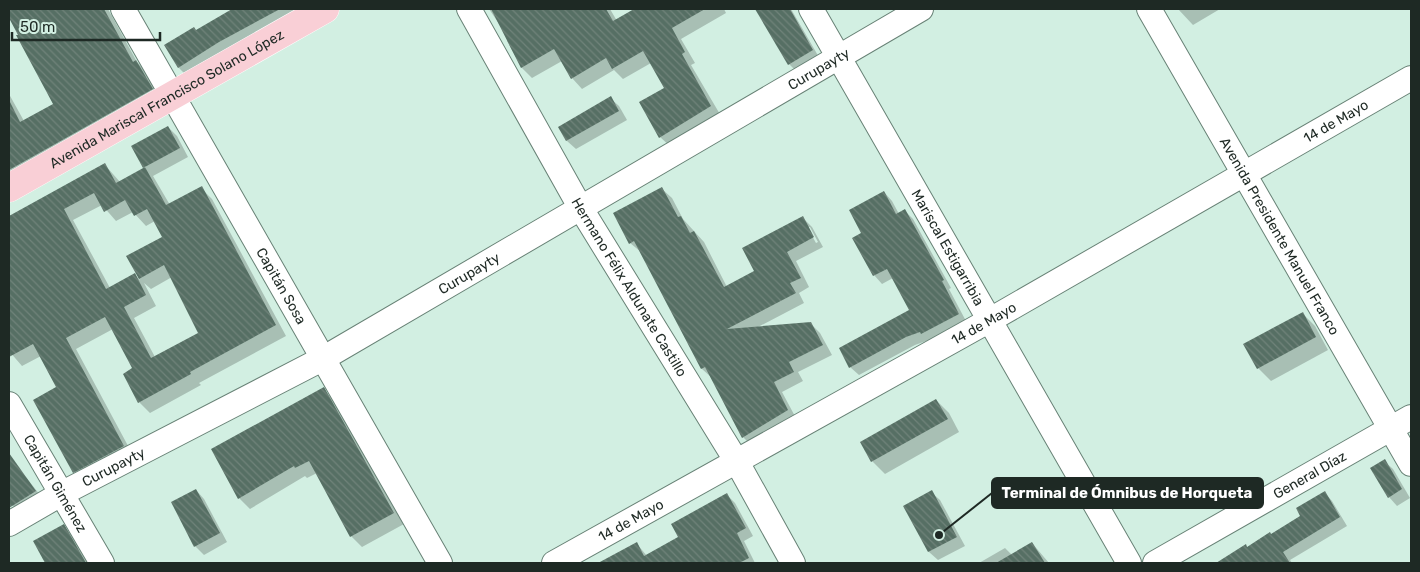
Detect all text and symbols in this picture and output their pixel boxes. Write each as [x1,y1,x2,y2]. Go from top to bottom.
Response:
scale bar [12,10,160,42]
text: 50 m [20,18,55,36]
street label: Avenida Mariscal Francisco Solano López [46,26,287,172]
street label: Curupayty [785,44,853,93]
street label: 14 de Mayo [1300,96,1371,147]
street label: Avenida Presidente Manuel Franco [1216,134,1343,338]
street label: Mariscal Estigarribia [908,186,988,309]
street label: Hermano Félix Aldunate Castillo [568,195,691,380]
street label: Capitán Sosa [253,245,310,327]
street label: Curupayty [435,249,503,298]
street label: 14 de Mayo [948,298,1019,348]
street label: Capitán Giménez [20,431,91,535]
street label: Curupayty [79,444,148,490]
street label: General Díaz [1270,447,1349,502]
callout: Terminal de Ómnibus de Horqueta [992,478,1263,508]
text: Terminal de Ómnibus de Horqueta [1002,484,1253,502]
street label: 14 de Mayo [595,495,666,545]

